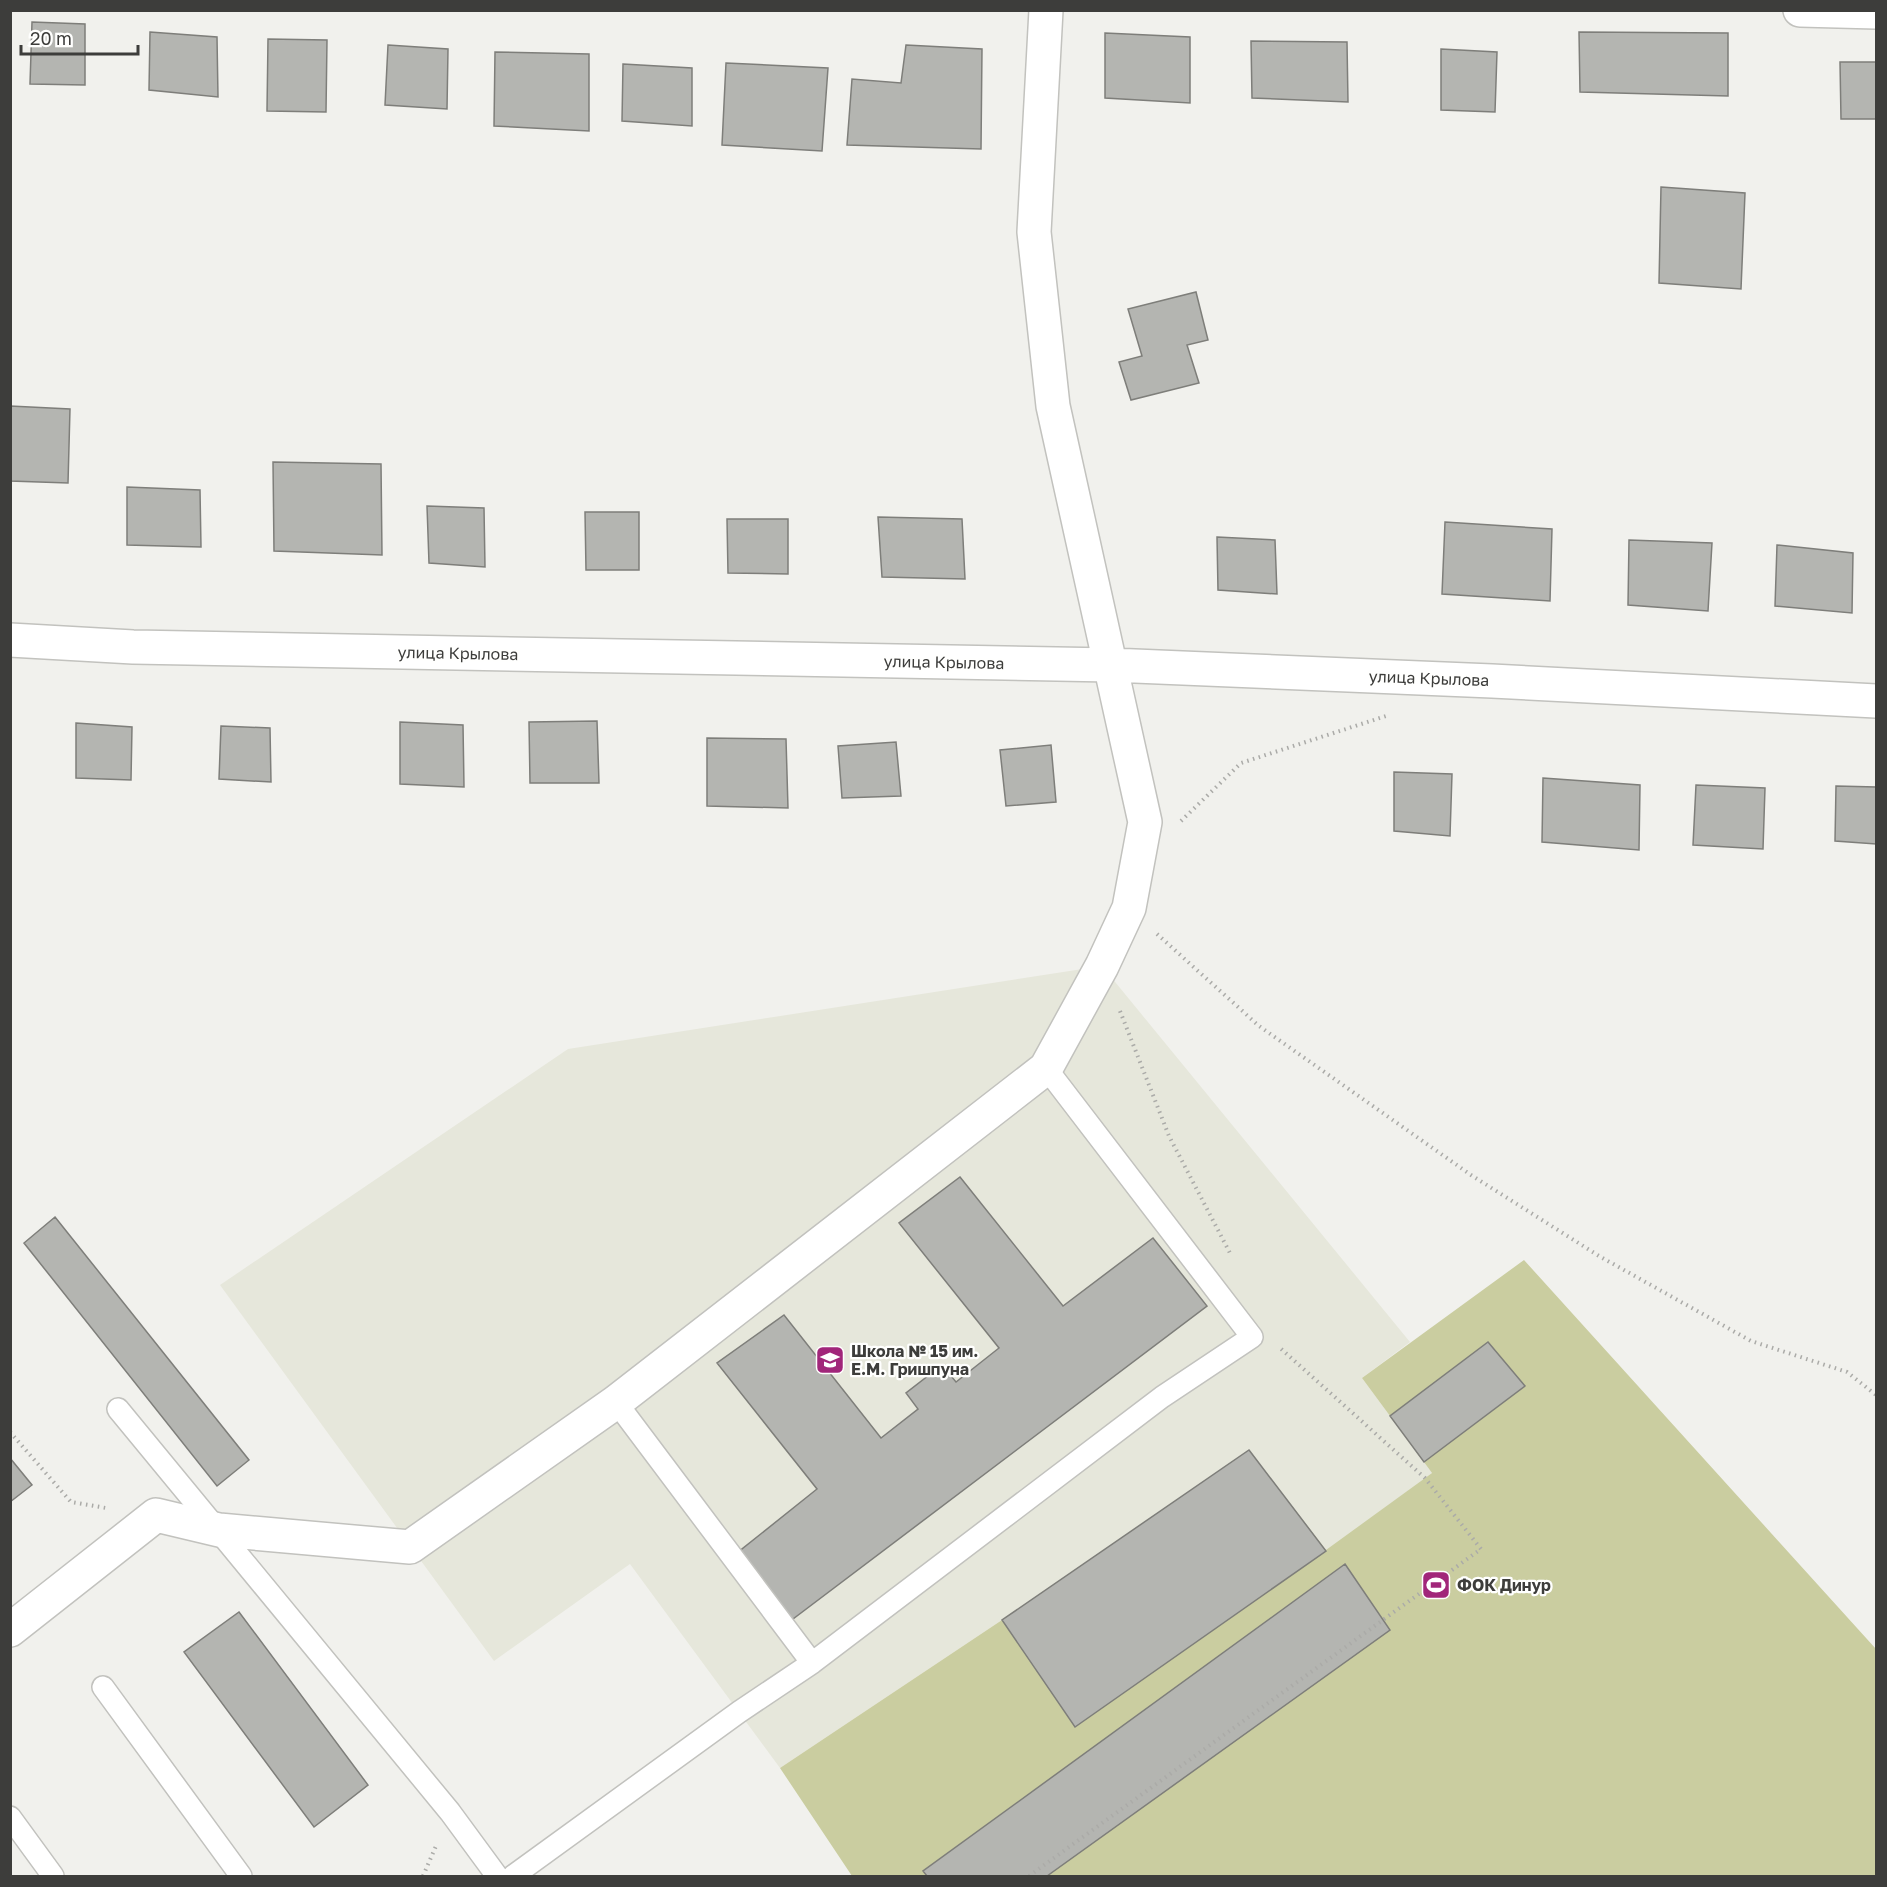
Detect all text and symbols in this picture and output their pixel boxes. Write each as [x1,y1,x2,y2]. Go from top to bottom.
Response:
scale bar [21,18,138,56]
text: 20 m [30,27,72,49]
street label: улица Крылова [398,642,518,664]
street label: улица Крылова [884,651,1004,673]
street label: улица Крылова [1368,666,1490,690]
place label: Школа № 15 им. Е.М. Гришпуна [851,1341,978,1379]
school or university icon: Школа № 15 им. Е.М. Гришпуна [814,1344,846,1376]
sports icon: ФОК Динур [1420,1569,1452,1601]
place label: ФОК Динур [1457,1575,1551,1595]

